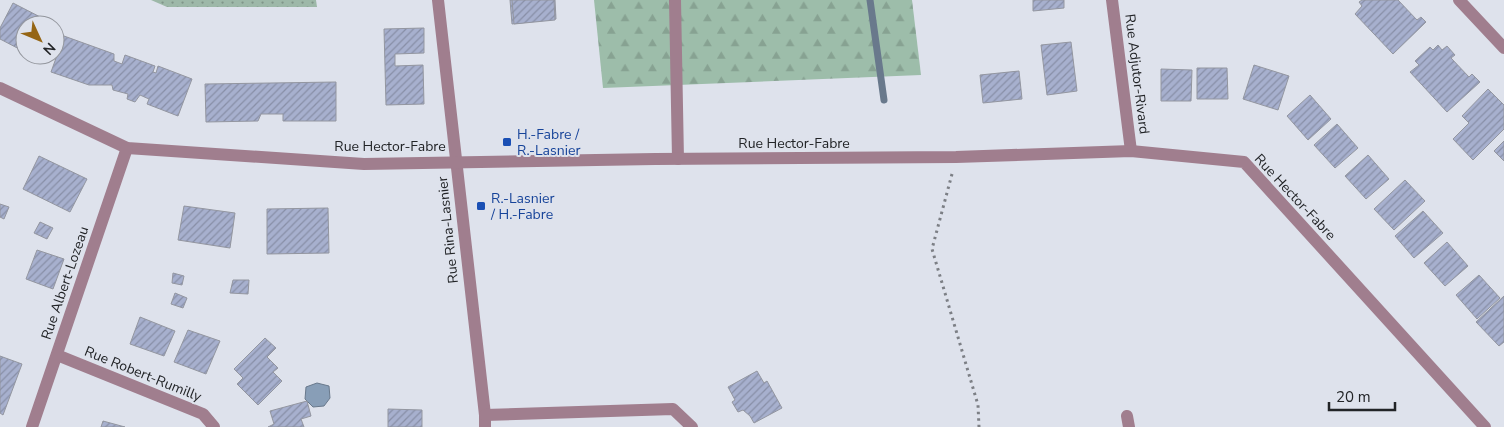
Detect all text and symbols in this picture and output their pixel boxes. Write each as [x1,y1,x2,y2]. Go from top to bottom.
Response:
street label: Rue Adjutor-Rivard [1120,13,1154,135]
north arrow [15,15,65,65]
text: N [39,38,59,59]
place label: H.-Fabre / R.-Lasnier [517,125,580,160]
street label: Rue Hector-Fabre [738,134,850,153]
marker: H.-Fabre / R.-Lasnier [501,136,513,148]
street label: Rue Hector-Fabre [334,137,446,156]
street label: Rue Hector-Fabre [1250,150,1340,244]
street label: Rue Rina-Lasnier [433,175,463,285]
place label: R.-Lasnier / H.-Fabre [490,189,554,224]
marker: R.-Lasnier / H.-Fabre [475,200,487,212]
street label: Rue Albert-Lozeau [37,224,93,342]
street label: Rue Robert-Rumilly [82,342,205,406]
scale bar [1329,380,1395,412]
text: 20 m [1336,387,1371,407]

